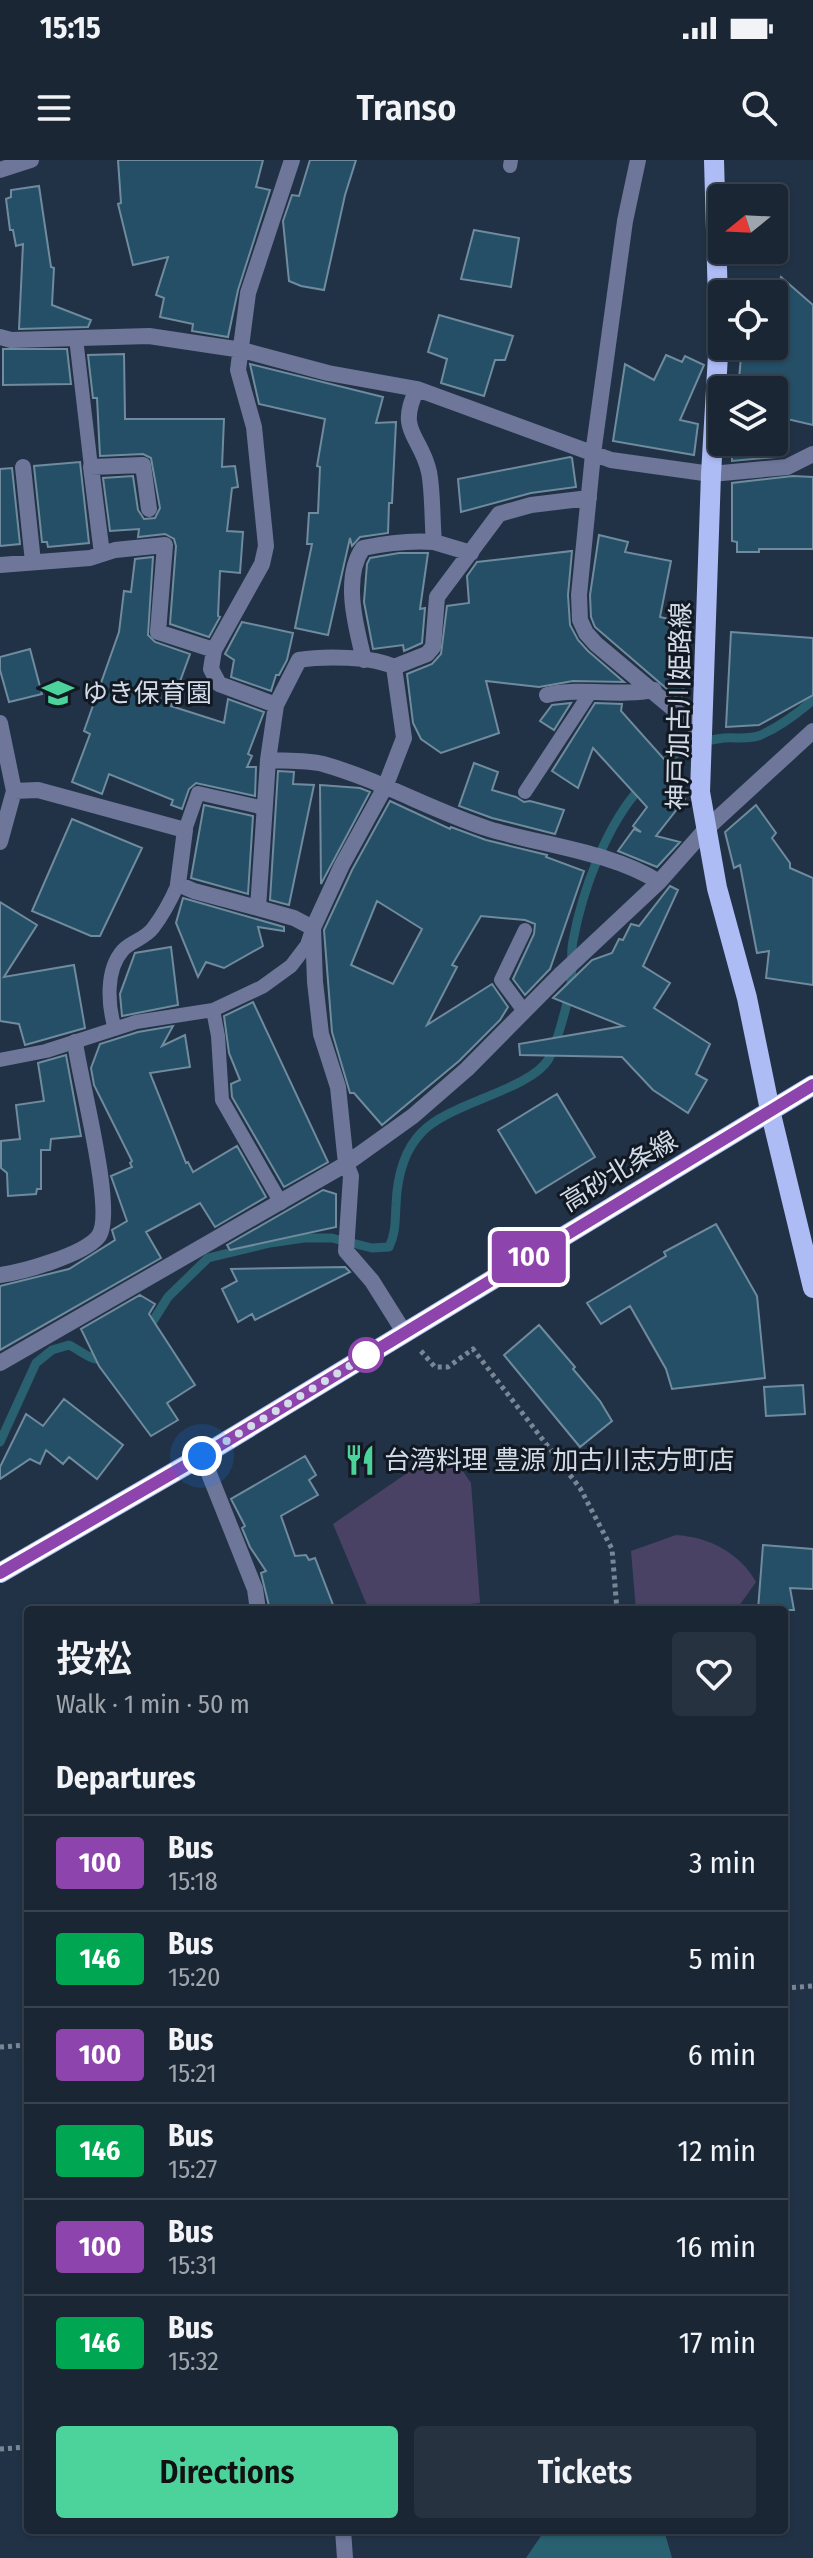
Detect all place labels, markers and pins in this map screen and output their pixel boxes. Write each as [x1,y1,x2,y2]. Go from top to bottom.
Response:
school or university icon: ゆき保育園 [41,676,75,710]
place label: ゆき保育園 [82,678,212,709]
unlabelled marker [349,1338,383,1372]
restaurant icon: 台湾料理 豊源 加古川志方町店 [343,1443,377,1477]
place label: 台湾料理 豊源 加古川志方町店 [384,1445,734,1476]

